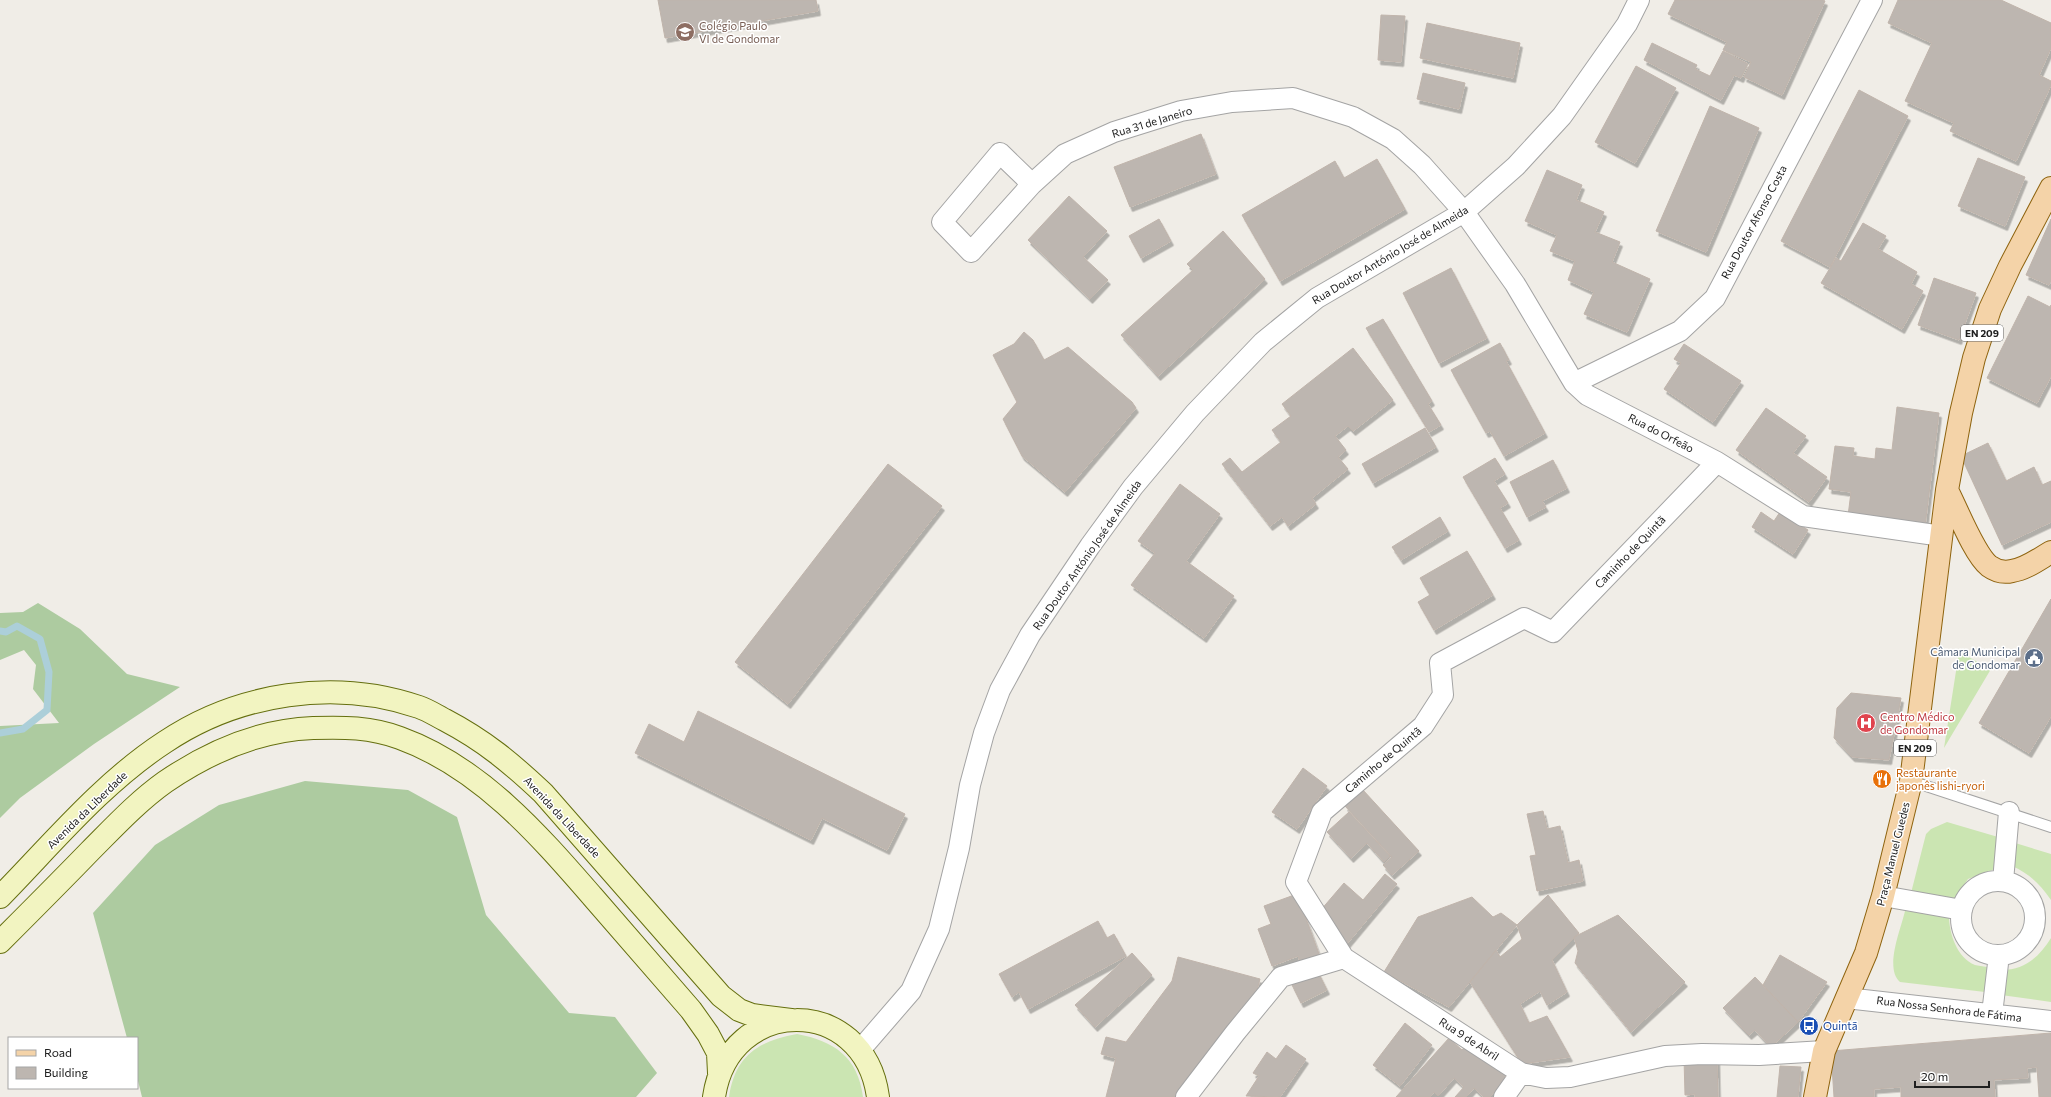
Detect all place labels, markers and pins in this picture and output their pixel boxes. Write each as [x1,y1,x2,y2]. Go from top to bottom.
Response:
place label: Colégio Paulo VI de Gondomar [699,19,780,45]
school or university icon: Colégio Paulo VI de Gondomar [674,21,696,43]
place label: Câmara Municipal de Gondomar [1930,645,2021,671]
public building icon: Câmara Municipal de Gondomar [2023,647,2045,669]
place label: Centro Médico de Gondomar [1880,710,1955,736]
hospital icon: Centro Médico de Gondomar [1855,712,1877,734]
place label: Restaurante japonês lishi-ryori [1896,766,1985,792]
restaurant icon: Restaurante japonês lishi-ryori [1871,768,1893,790]
bus stop icon: Quintã [1798,1015,1820,1037]
place label: Quintã [1823,1019,1857,1032]

